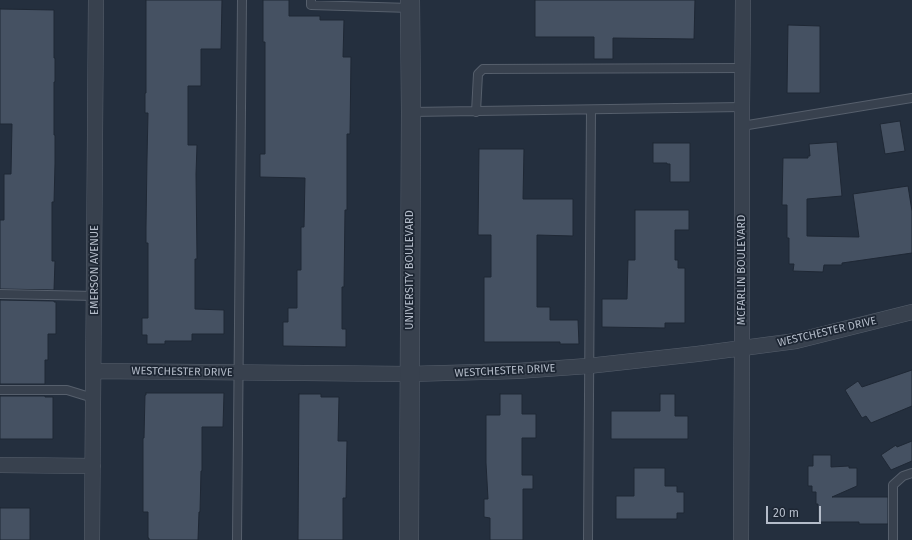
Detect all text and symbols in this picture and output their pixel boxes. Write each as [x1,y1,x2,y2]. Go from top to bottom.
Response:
street label: UNIVERSITY BOULEVARD [403,210,417,330]
street label: MCFARLIN BOULEVARD [735,215,749,325]
street label: EMERSON AVENUE [88,225,102,315]
street label: WESTCHESTER DRIVE [776,314,878,350]
street label: WESTCHESTER DRIVE [454,362,556,380]
street label: WESTCHESTER DRIVE [131,365,233,379]
scale bar [768,498,823,524]
text: 20 m [773,506,799,520]

